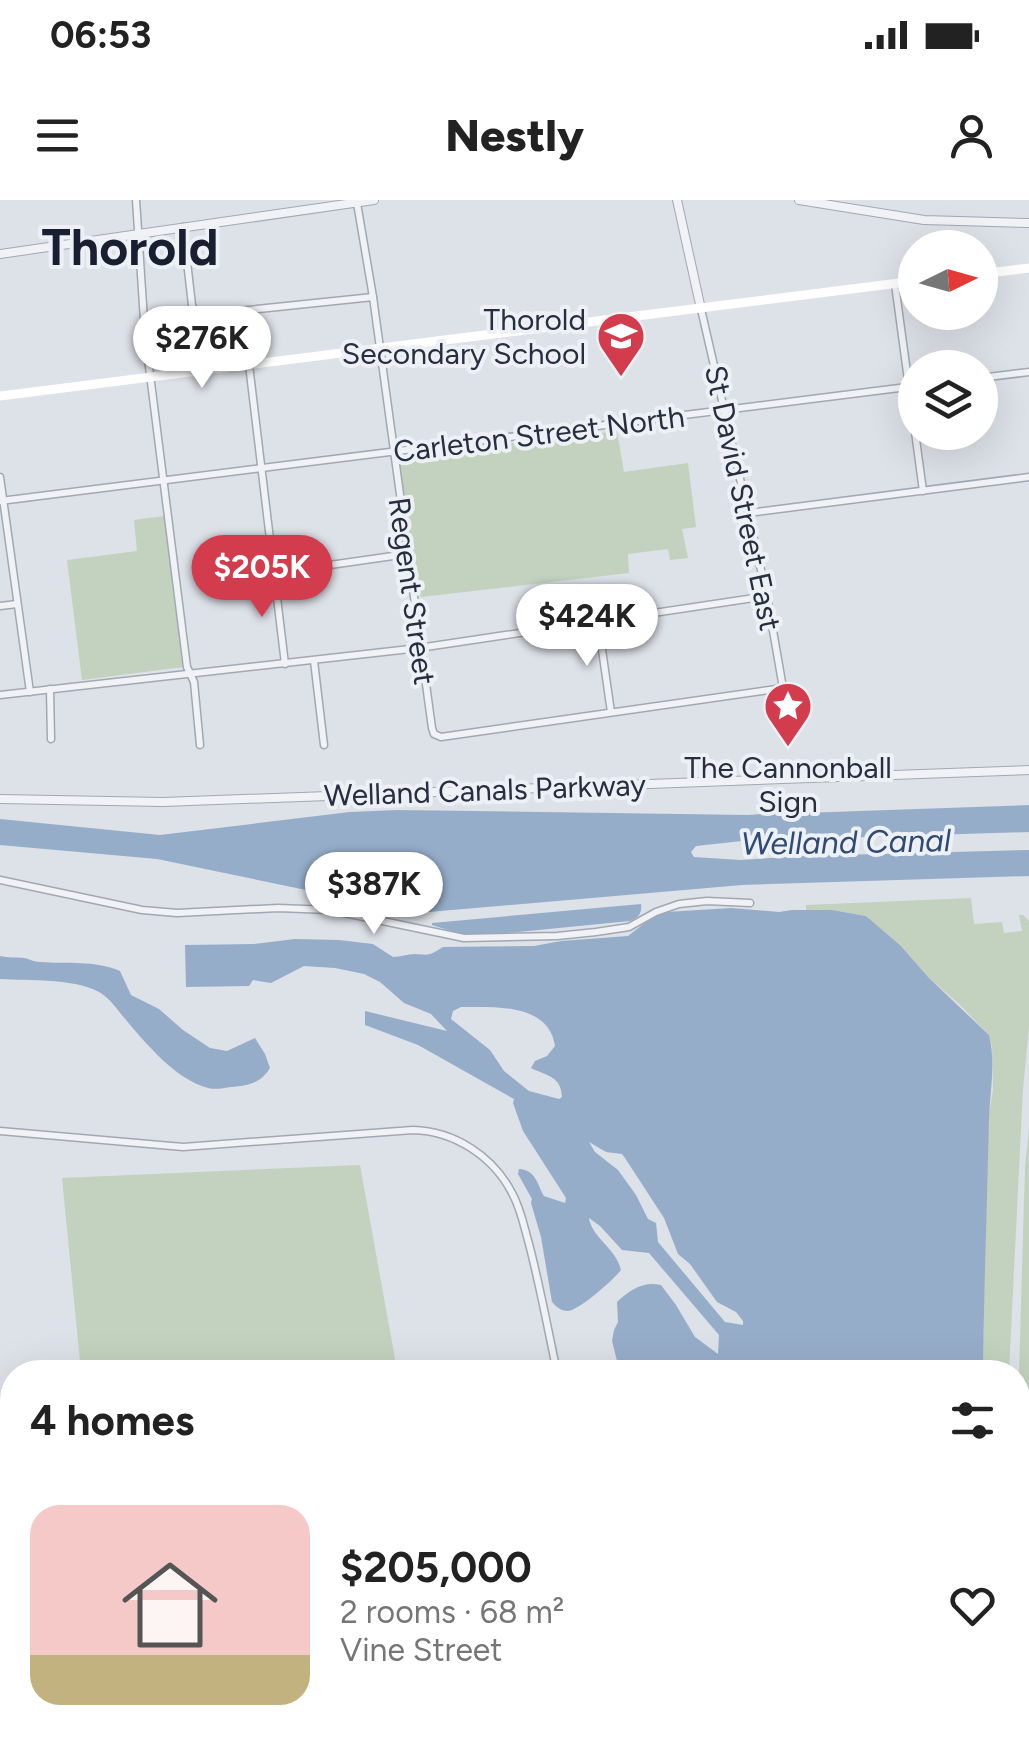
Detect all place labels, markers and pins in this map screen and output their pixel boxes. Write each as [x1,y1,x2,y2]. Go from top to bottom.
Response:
place label: Thorold Secondary School [342,301,586,372]
pin: $276K [132,306,272,391]
school or university icon: Thorold Secondary School [595,310,647,378]
pin: $205K [192,535,332,620]
pin: $424K [517,584,657,669]
place icon: The Cannonball Sign [762,680,814,748]
place label: The Cannonball Sign [684,749,892,820]
pin: $387K [304,852,444,937]

